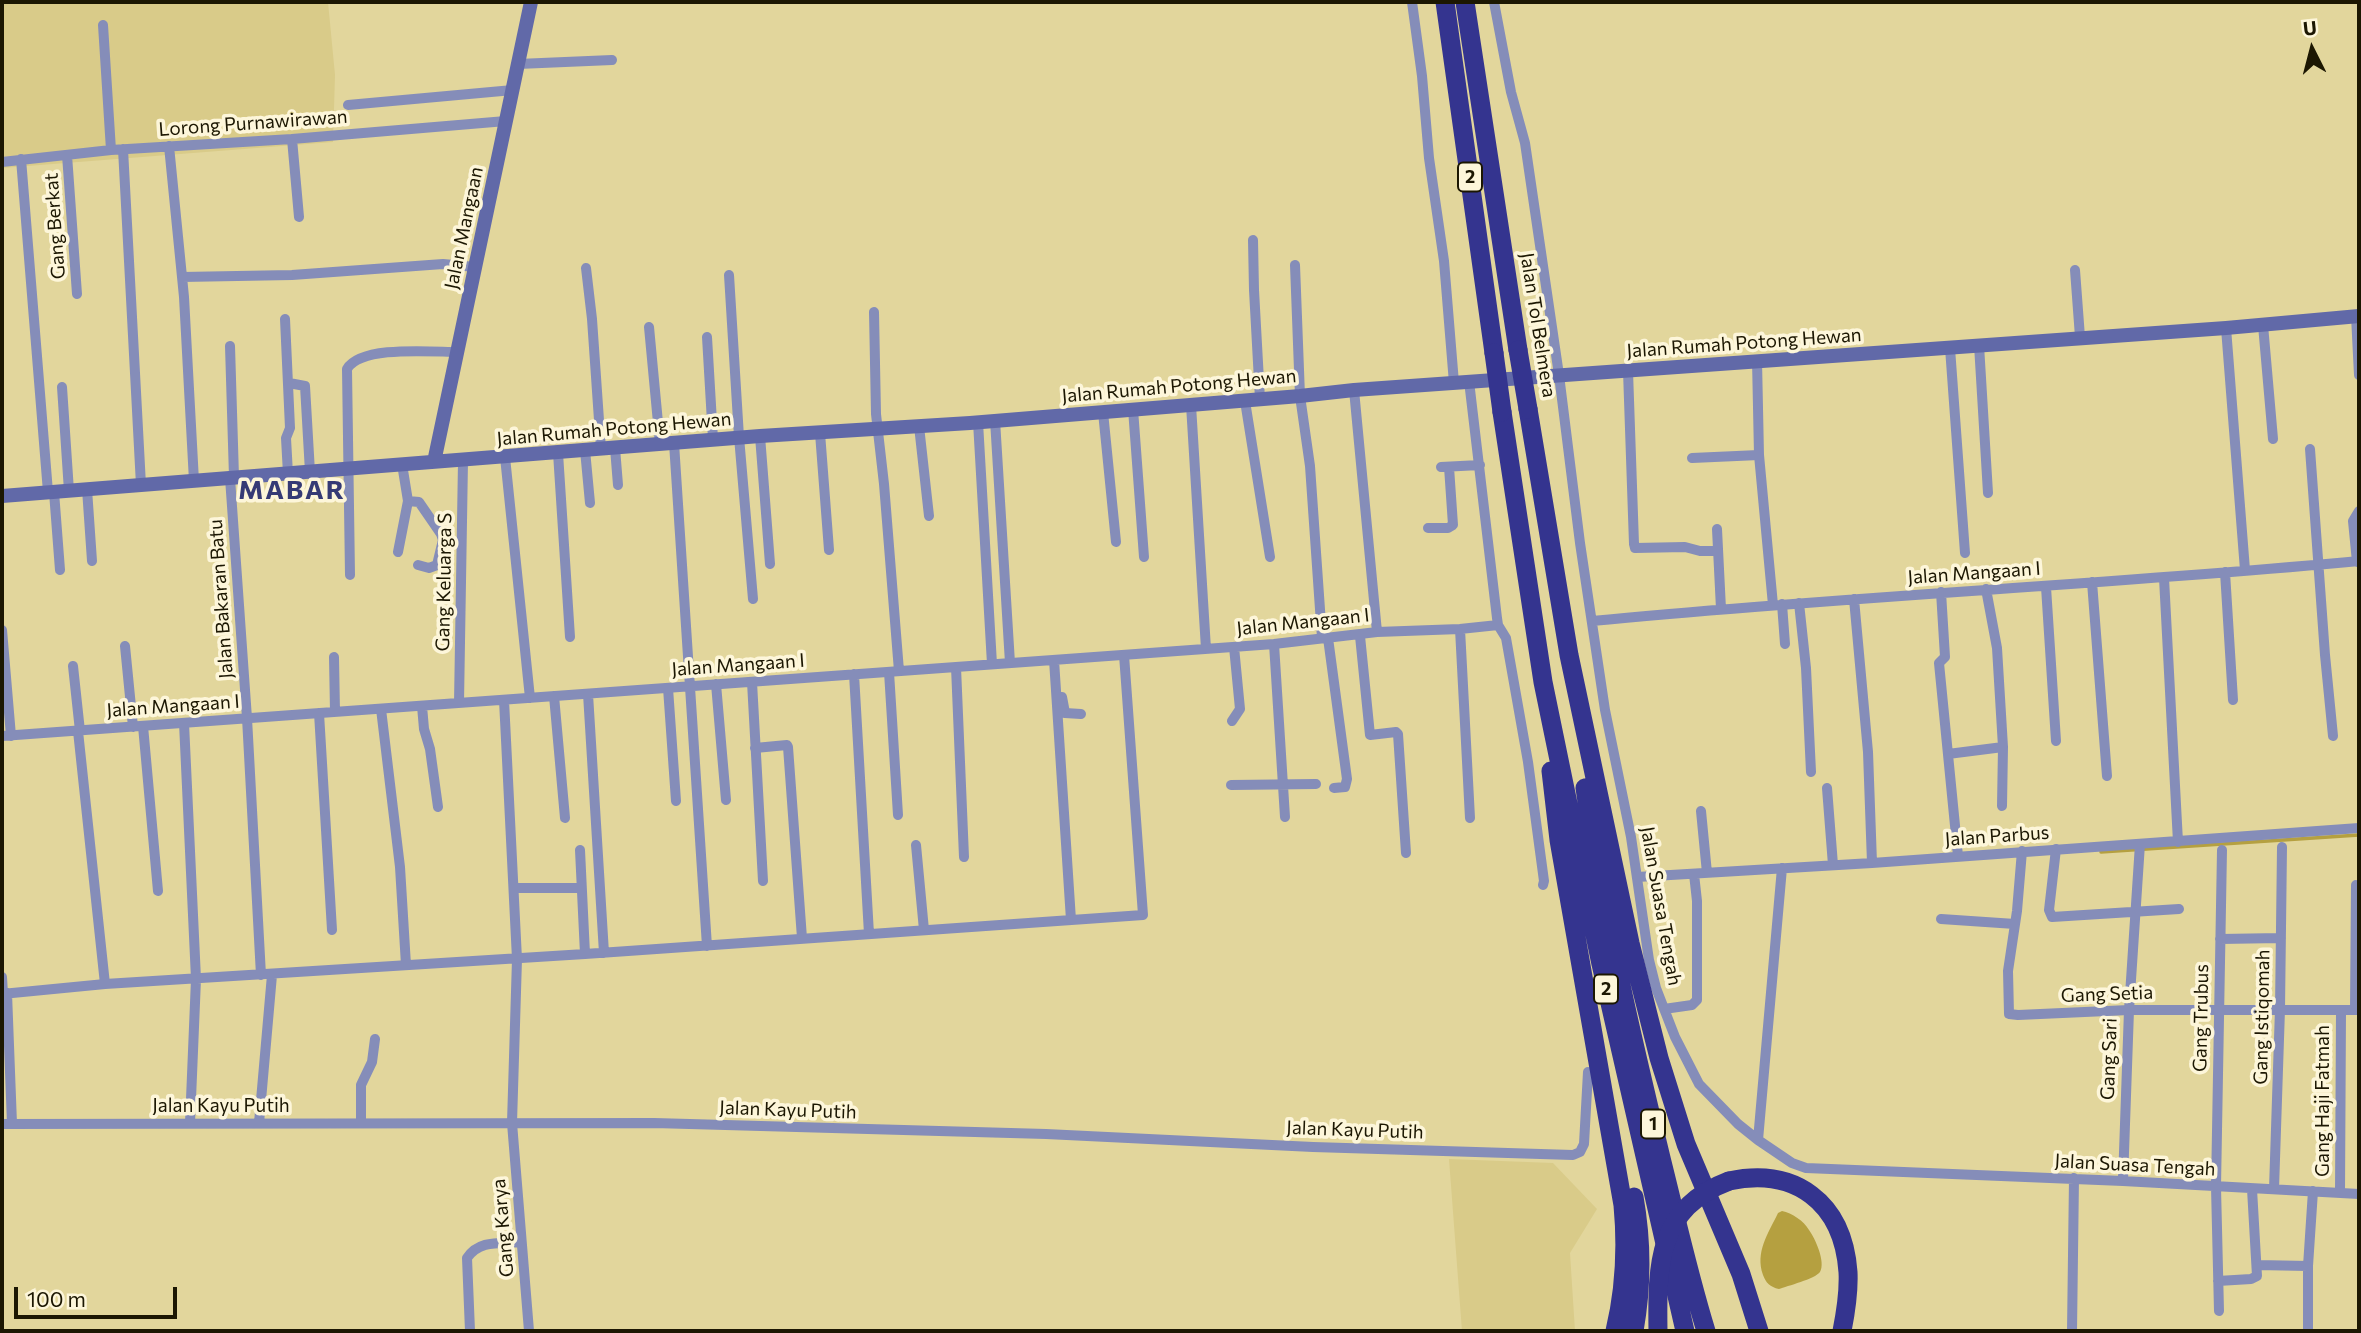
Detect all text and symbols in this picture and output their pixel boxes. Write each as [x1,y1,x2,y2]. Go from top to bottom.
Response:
north arrow [2277,14,2347,84]
text: U [2302,15,2318,40]
street label: Lorong Purnawirawan [158,105,348,141]
road number: 2 [1458,162,1482,192]
street label: Jalan Mangaan [440,165,488,291]
street label: Gang Berkat [40,172,70,280]
street label: Jalan Tol Belmera [1515,251,1561,399]
street label: Jalan Rumah Potong Hewan [1626,323,1862,363]
street label: Jalan Rumah Potong Hewan [1061,364,1297,408]
street label: Jalan Rumah Potong Hewan [496,407,732,451]
district label: MABAR [239,474,345,506]
street label: Gang Keluarga S [431,512,457,652]
street label: Jalan Bakaran Batu [204,519,238,679]
street label: Jalan Mangaan I [1907,557,2041,589]
street label: Jalan Mangaan I [1235,604,1371,640]
street label: Jalan Mangaan I [671,649,805,681]
street label: Jalan Mangaan I [106,690,240,722]
street label: Jalan Parbus [1944,821,2050,851]
street label: Jalan Suasa Tengah [1636,825,1686,987]
street label: Gang Istiqomah [2249,949,2275,1085]
street label: Gang Trubus [2189,964,2213,1072]
road number: 2 [1594,974,1618,1004]
street label: Gang Setia [2060,981,2154,1007]
street label: Gang Sari [2096,1018,2122,1100]
street label: Gang Haji Fatmah [2312,1025,2334,1177]
street label: Jalan Kayu Putih [152,1095,290,1117]
street label: Jalan Kayu Putih [719,1096,857,1124]
road number: 1 [1641,1110,1665,1139]
street label: Jalan Kayu Putih [1286,1116,1424,1144]
street label: Jalan Suasa Tengah [2054,1149,2216,1181]
street label: Gang Karya [487,1178,519,1278]
scale bar [18,1274,180,1318]
text: 100 m [27,1286,86,1311]

